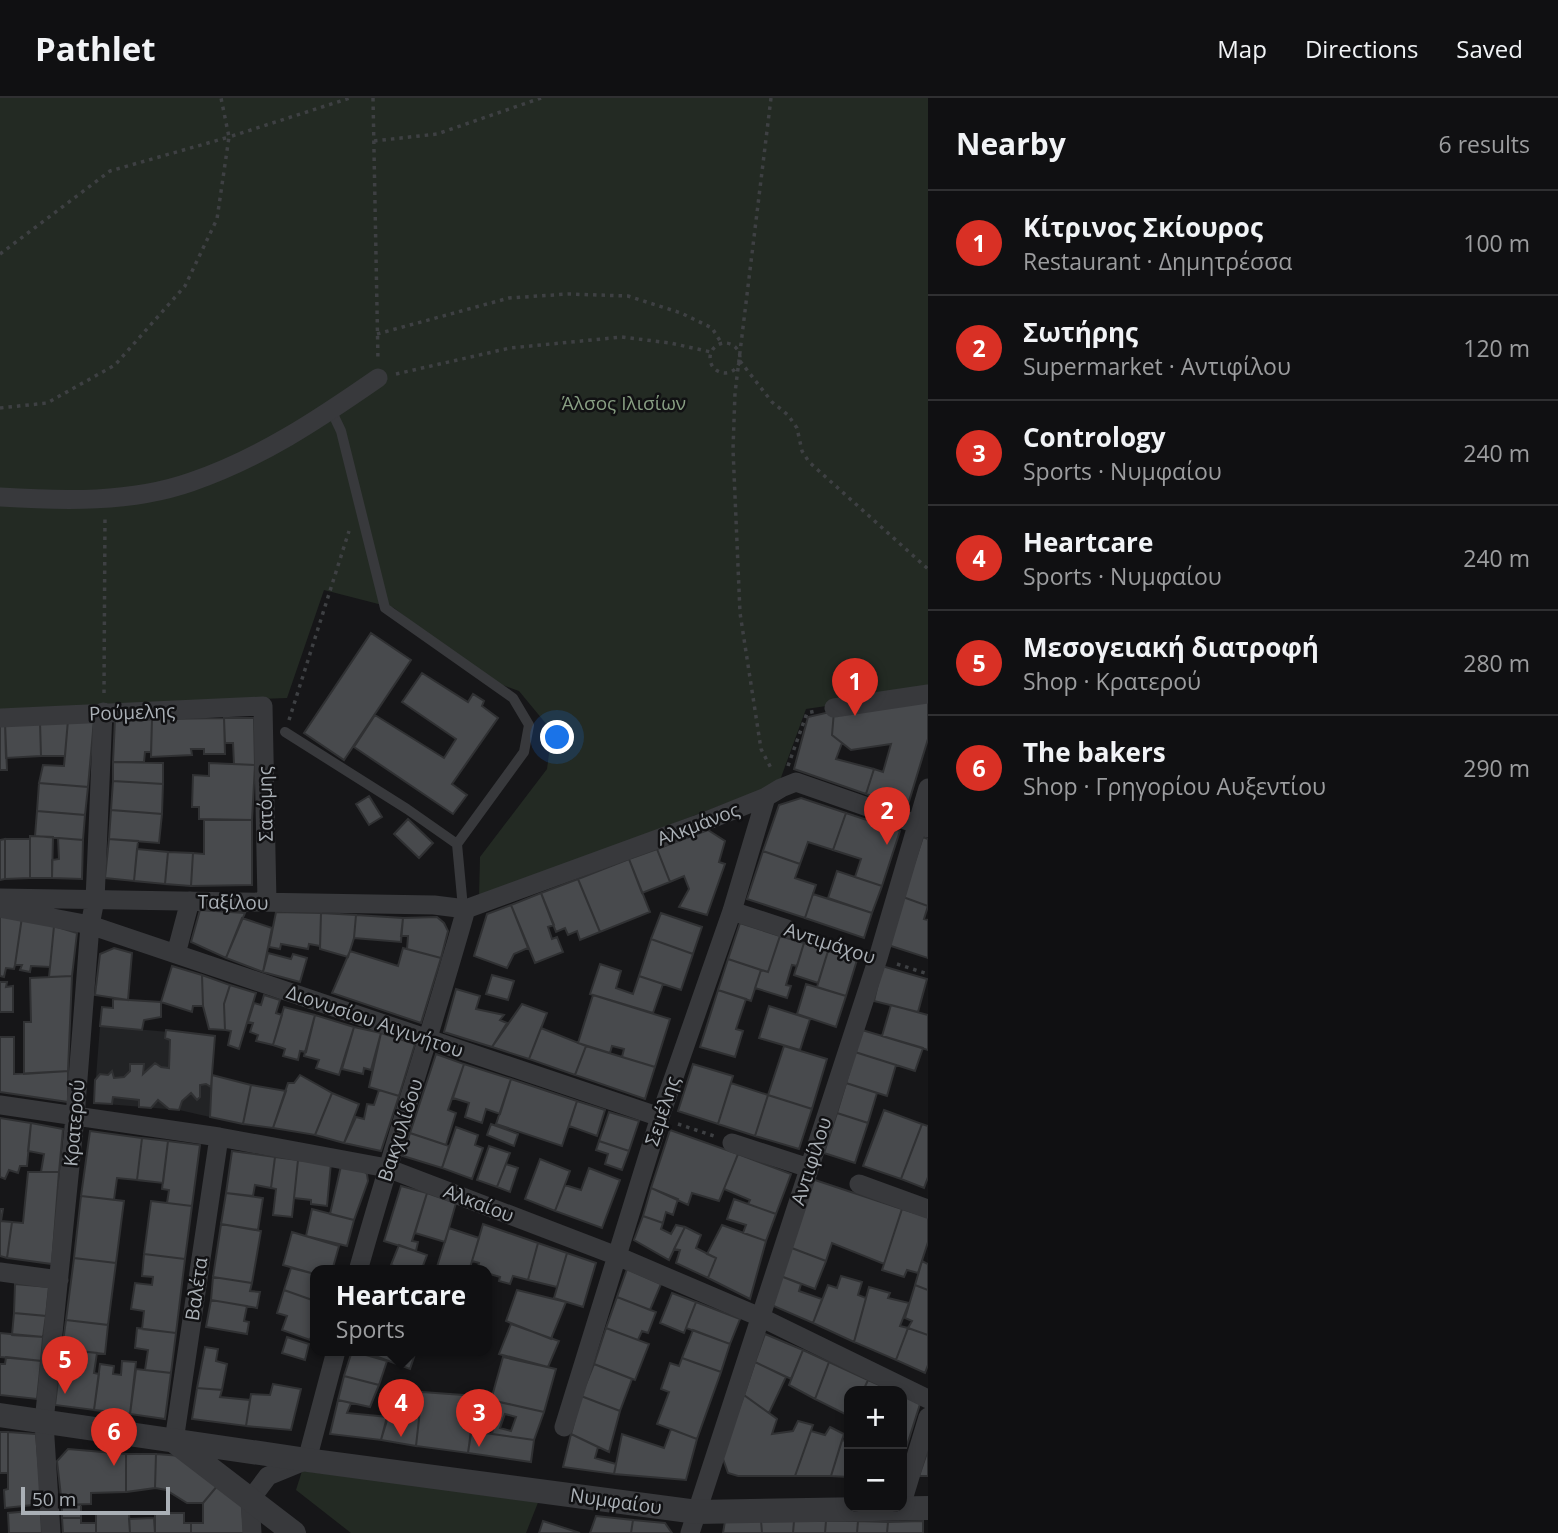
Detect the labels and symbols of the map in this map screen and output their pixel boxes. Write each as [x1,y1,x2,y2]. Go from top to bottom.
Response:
park label: Άλσος Ιλισίων [562,390,686,416]
pin: 1 [832,658,878,716]
street label: Ρούμελης [88,698,176,726]
your location [540,720,574,754]
street label: Σατόμης [251,766,279,842]
pin: 2 [864,787,910,845]
street label: Αλκμάνος [653,796,743,852]
street label: Ταξίλου [197,888,269,916]
street label: Αντιμάχου [781,916,879,970]
street label: Διονυσίου Αιγινήτου [283,979,467,1063]
street label: Σεμέλης [639,1073,685,1149]
street label: Βακχυλίδου [371,1075,429,1185]
street label: Κρατερού [57,1078,91,1168]
street label: Αντιφίλου [785,1114,837,1208]
street label: Αλκαίου [440,1178,518,1228]
street label: Βαλέτα [179,1255,213,1322]
pin: 5 [42,1336,88,1394]
pin: 4 [378,1379,424,1437]
pin: 3 [456,1389,502,1447]
pin: 6 [91,1408,137,1466]
street label: Νυμφαίου [568,1482,664,1520]
scale bar [21,1484,170,1516]

